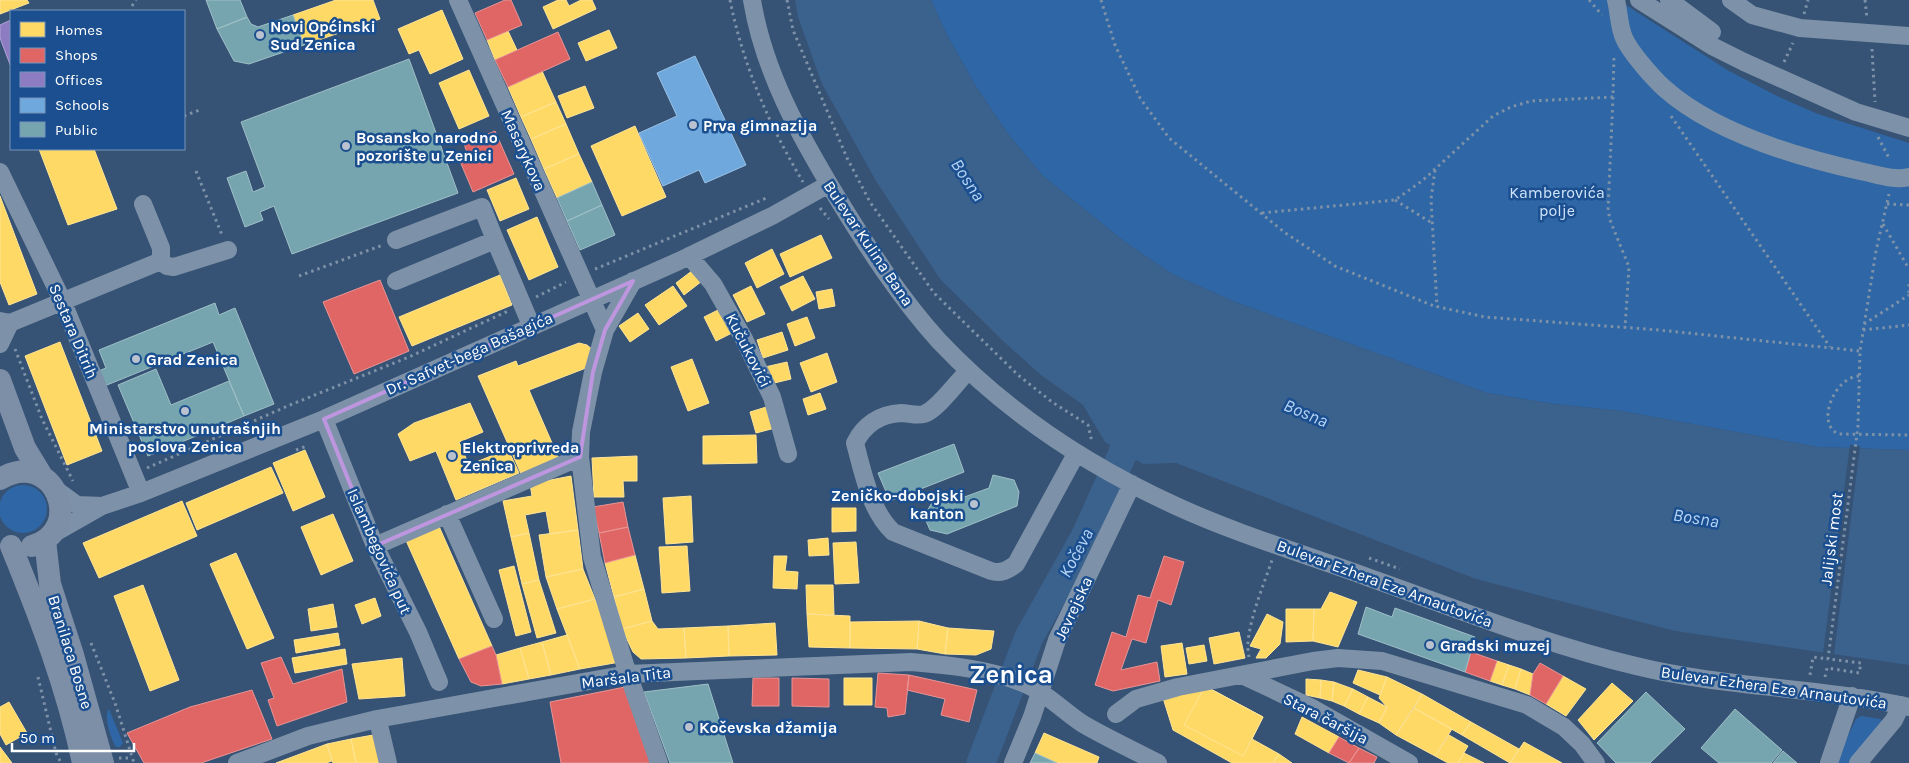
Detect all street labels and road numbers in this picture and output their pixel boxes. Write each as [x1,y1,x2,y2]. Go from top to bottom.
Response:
street label: Masarykova [497,106,550,194]
street label: Bulevar Kulina Bana [820,177,918,309]
street label: Sestara Ditrih [45,281,102,381]
street label: Dr. Safvet-bega Bašagića [383,308,556,399]
street label: Kučukovići [722,310,775,391]
street label: Islambegovića put [343,486,416,617]
street label: Jalijski most [1816,491,1847,587]
street label: Bulevar Ezhera Eze Arnautovića [1274,536,1495,631]
street label: Jevrejska [1050,573,1096,643]
street label: Branilaca Bosne [44,593,97,711]
street label: Bulevar Ezhera Eze Arnautovića [1660,662,1888,713]
street label: Maršala Tita [580,663,672,692]
street label: Stara čaršija [1280,689,1371,748]

